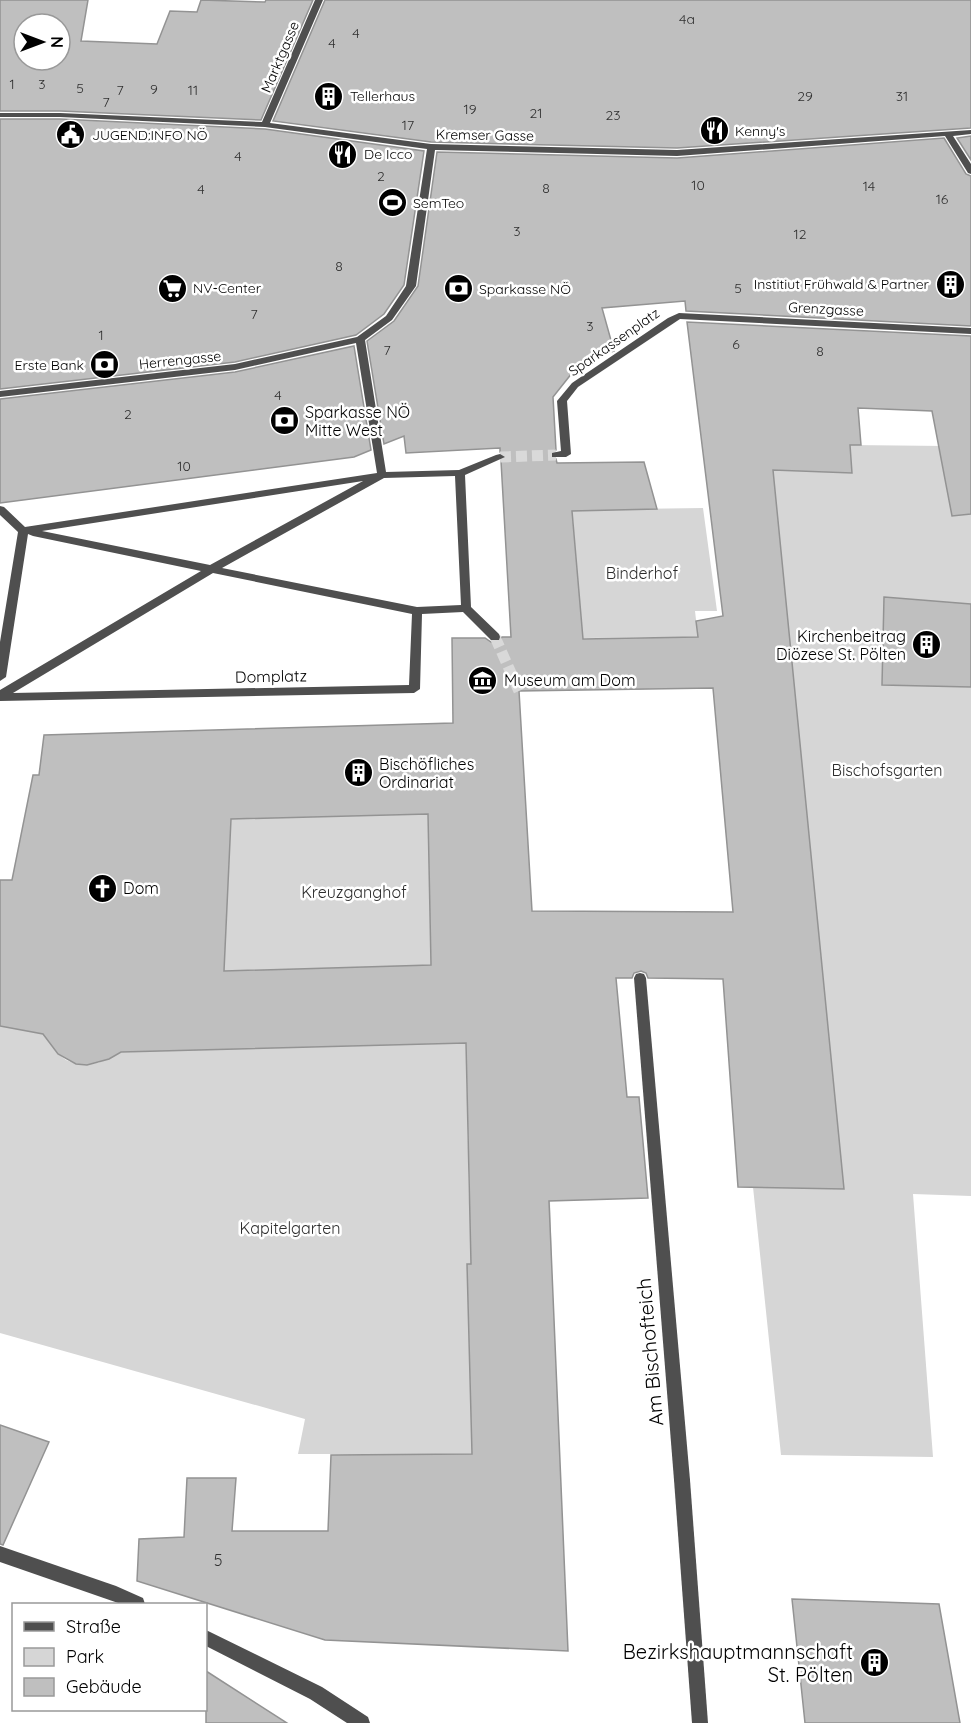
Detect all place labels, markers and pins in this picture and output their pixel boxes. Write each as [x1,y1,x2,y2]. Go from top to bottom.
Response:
building icon: Tellerhaus [313,80,345,112]
place label: Tellerhaus [350,87,415,105]
restaurant icon: Kenny's [698,115,730,147]
public building icon: JUGEND:INFO NÖ [55,119,87,151]
place label: Kenny's [735,122,785,140]
place label: JUGEND:INFO NÖ [92,126,208,144]
restaurant icon: De Icco [327,138,359,170]
place label: De Icco [364,145,412,163]
sports icon: SemTeo [376,187,408,219]
place label: SemTeo [413,194,464,212]
building icon: Institiut Frühwald & Partner [934,268,966,300]
supermarket icon: NV-Center [156,272,188,304]
bank icon: Sparkasse NÖ [442,273,474,305]
place label: Institiut Frühwald & Partner [754,275,930,293]
place label: NV-Center [193,279,262,297]
place label: Sparkasse NÖ [479,280,571,298]
bank icon: Erste Bank [89,349,121,381]
place label: Erste Bank [15,356,84,374]
place label: Sparkasse NÖ Mitte West [305,402,410,440]
bank icon: Sparkasse NÖ Mitte West [268,405,300,437]
place label: Kirchenbeitrag Diözese St. Pölten [776,626,906,664]
building icon: Kirchenbeitrag Diözese St. Pölten [911,629,943,661]
museum icon: Museum am Dom [467,664,499,696]
place label: Museum am Dom [504,670,636,690]
place label: Bischöfliches Ordinariat [379,754,474,792]
building icon: Bischöfliches Ordinariat [342,757,374,789]
church icon: Dom [86,872,118,904]
place label: Dom [123,878,159,898]
place label: Bezirkshauptmannschaft St. Pölten [623,1639,853,1687]
building icon: Bezirkshauptmannschaft St. Pölten [858,1647,890,1679]

